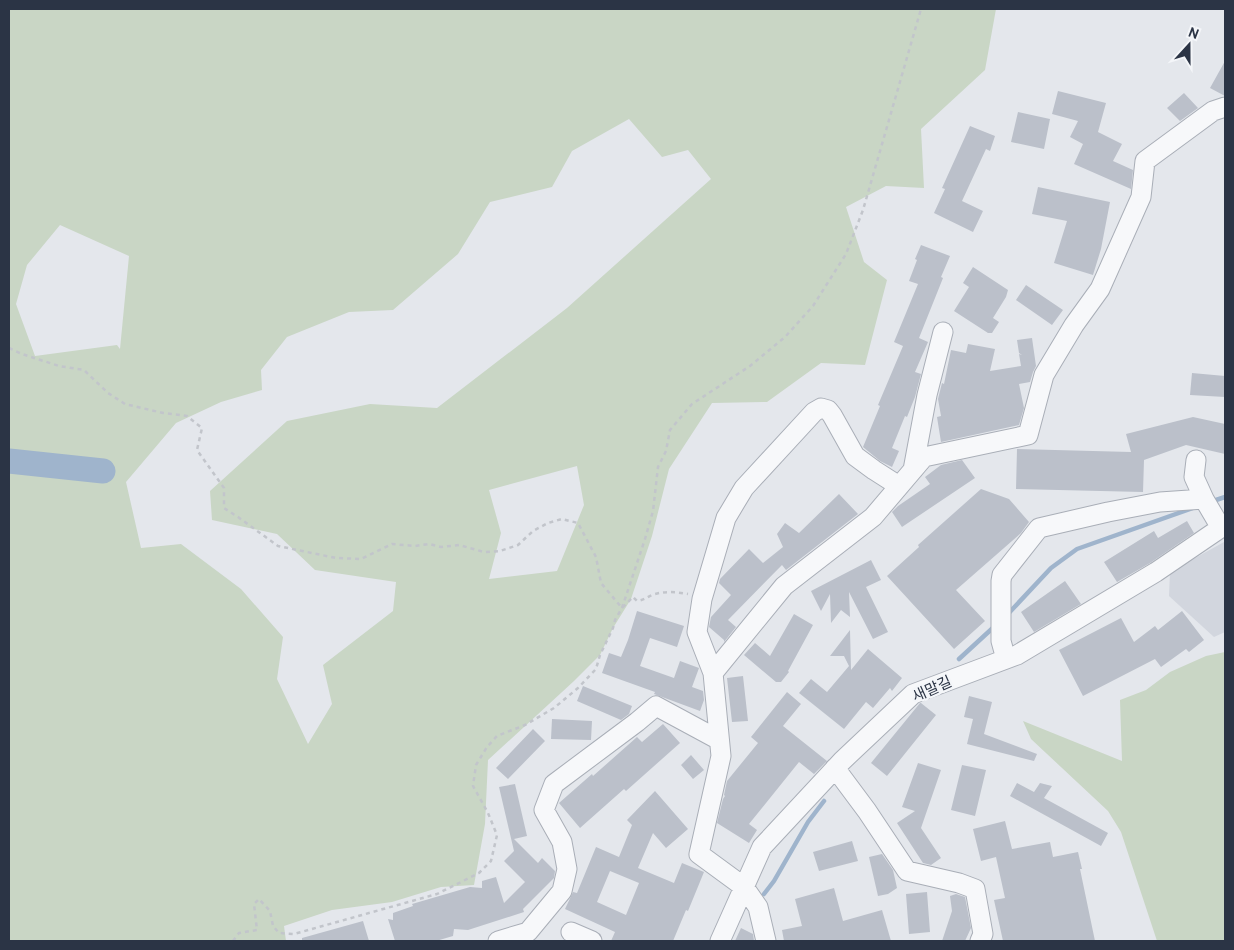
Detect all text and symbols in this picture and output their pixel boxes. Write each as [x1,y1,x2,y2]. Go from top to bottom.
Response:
north arrow [1164,20,1214,70]
text: N [1185,25,1201,44]
street label: 새말길 [910,673,955,707]

